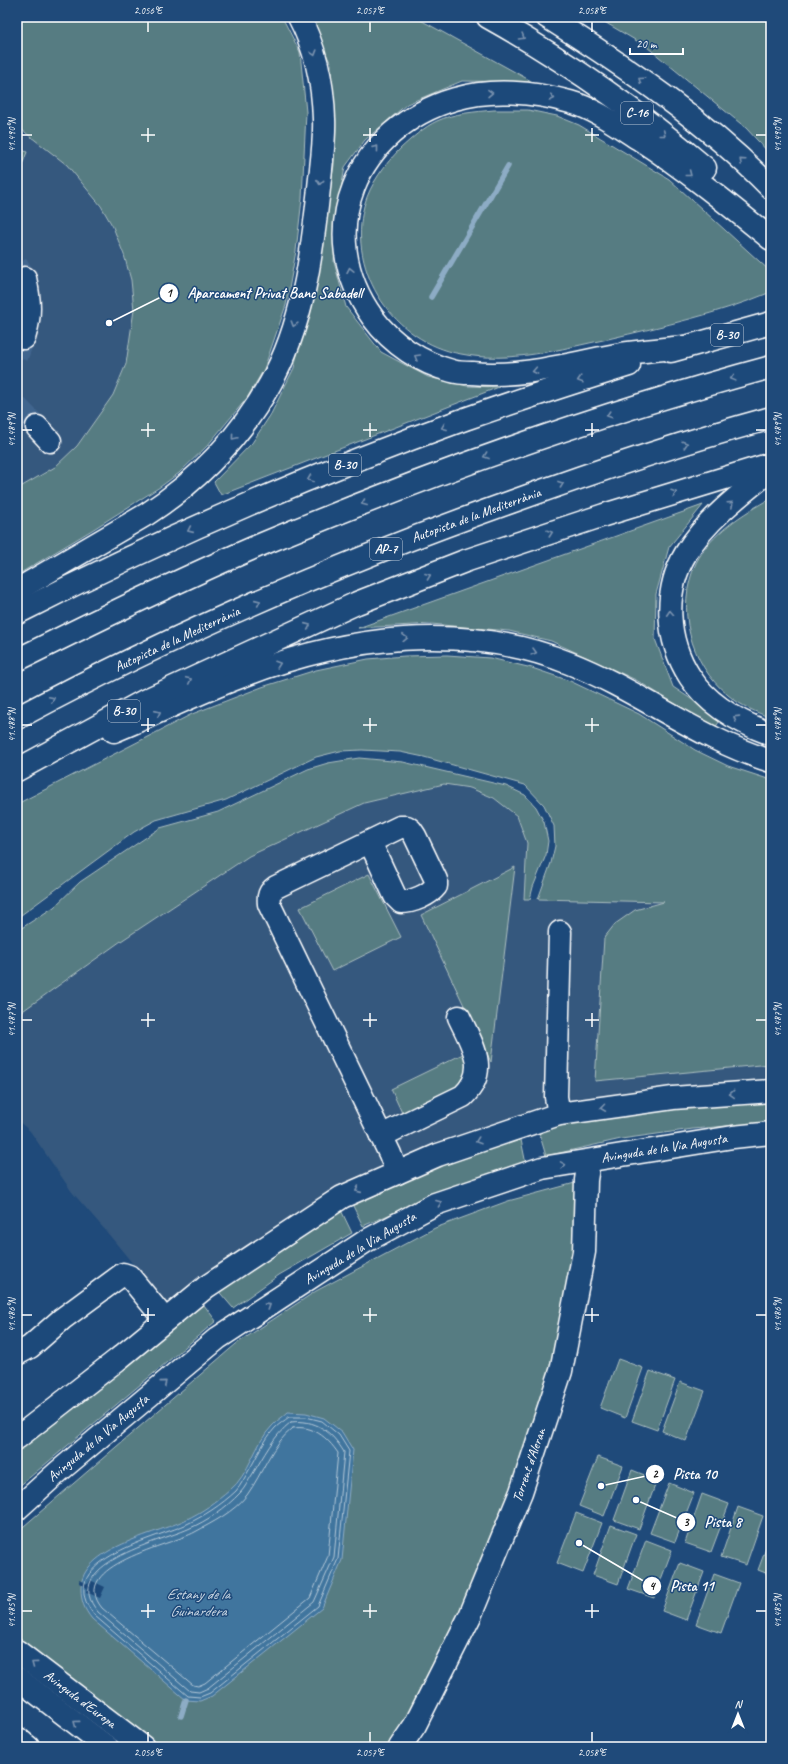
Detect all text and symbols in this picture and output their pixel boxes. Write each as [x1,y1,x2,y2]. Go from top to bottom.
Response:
text: 2.056°E [134,4,164,17]
text: 2.057°E [356,4,386,17]
text: 2.058°E [578,4,608,17]
scale bar [630,30,683,56]
one-way arrow [518,32,525,39]
text: 20 m [636,36,658,52]
one-way arrow [309,49,318,56]
one-way arrow [638,77,645,85]
one-way arrow [487,89,493,98]
one-way arrow [549,94,555,102]
road number: C-16 [621,102,653,124]
text: 41.490°N [5,116,18,152]
text: 41.490°N [771,116,784,152]
one-way arrow [659,129,666,136]
one-way arrow [372,145,379,153]
one-way arrow [740,159,747,166]
one-way arrow [684,169,691,176]
one-way arrow [315,179,324,185]
one-way arrow [346,266,354,273]
callout: Aparcament Privat Banc Sabadell [159,279,370,306]
text: Aparcament Privat Banc Sabadell [188,284,366,303]
text: 1 [166,285,173,301]
one-way arrow [291,320,299,327]
road number: B-30 [711,324,743,346]
one-way arrow [414,354,421,361]
one-way arrow [532,366,538,374]
one-way arrow [730,373,737,381]
one-way arrow [577,375,584,384]
one-way arrow [606,410,613,419]
text: 41.489°N [5,411,18,447]
text: 41.489°N [771,411,784,447]
one-way arrow [441,423,448,431]
one-way arrow [231,433,238,440]
one-way arrow [681,440,688,449]
one-way arrow [482,452,489,460]
road number: B-30 [329,454,361,476]
one-way arrow [306,475,313,483]
one-way arrow [558,480,565,489]
street label: Autopista de la Mediterrània [409,483,544,546]
one-way arrow [670,489,677,498]
one-way arrow [361,498,369,506]
one-way arrow [726,501,734,509]
one-way arrow [187,525,195,533]
one-way arrow [547,529,554,538]
road number: AP-7 [370,538,402,560]
one-way arrow [424,572,431,580]
one-way arrow [253,599,261,607]
street label: Autopista de la Mediterrània [112,602,244,675]
one-way arrow [666,610,675,616]
one-way arrow [303,623,311,631]
one-way arrow [402,634,408,643]
one-way arrow [531,647,537,655]
one-way arrow [274,660,281,668]
one-way arrow [184,677,192,685]
one-way arrow [47,697,55,704]
road number: B-30 [108,700,140,722]
text: 41.488°N [5,706,18,742]
text: 41.488°N [771,706,784,742]
one-way arrow [154,709,161,717]
one-way arrow [733,715,740,723]
text: 41.487°N [5,1001,18,1037]
text: 41.487°N [771,1001,784,1037]
one-way arrow [729,1089,735,1098]
one-way arrow [600,1103,606,1112]
street label: Avinguda de la Via Augusta [600,1130,729,1166]
one-way arrow [475,1136,482,1145]
one-way arrow [560,1161,566,1170]
one-way arrow [354,1185,362,1193]
one-way arrow [435,1199,442,1207]
street label: Avinguda de la Via Augusta [301,1208,420,1288]
text: 41.486°N [5,1296,18,1332]
text: 41.486°N [771,1296,784,1332]
one-way arrow [263,1303,270,1310]
one-way arrow [159,1381,166,1388]
street label: Avinguda de la Via Augusta [44,1390,153,1485]
street label: Torrent d'Aleran [508,1425,550,1504]
callout: Pista 10 [645,1461,725,1488]
text: Pista 10 [673,1465,719,1484]
text: 2 [652,1466,659,1482]
callout: Pista 8 [676,1508,749,1535]
text: Pista 8 [705,1513,744,1532]
text: 3 [683,1514,690,1530]
callout: Pista 11 [642,1572,721,1599]
text: Pista 11 [670,1577,716,1596]
text: 4 [649,1578,656,1594]
water label: Estany de la Guinardera [166,1585,231,1621]
text: 41.485°N [5,1592,18,1628]
text: 41.485°N [771,1592,784,1628]
one-way arrow [31,1661,38,1668]
street label: Avinguda d'Europa [40,1666,121,1732]
north arrow [718,1694,758,1734]
text: N [735,1697,744,1711]
one-way arrow [74,1721,81,1728]
text: 2.056°E [134,1746,164,1759]
text: 2.057°E [356,1746,386,1759]
text: 2.058°E [578,1746,608,1759]

